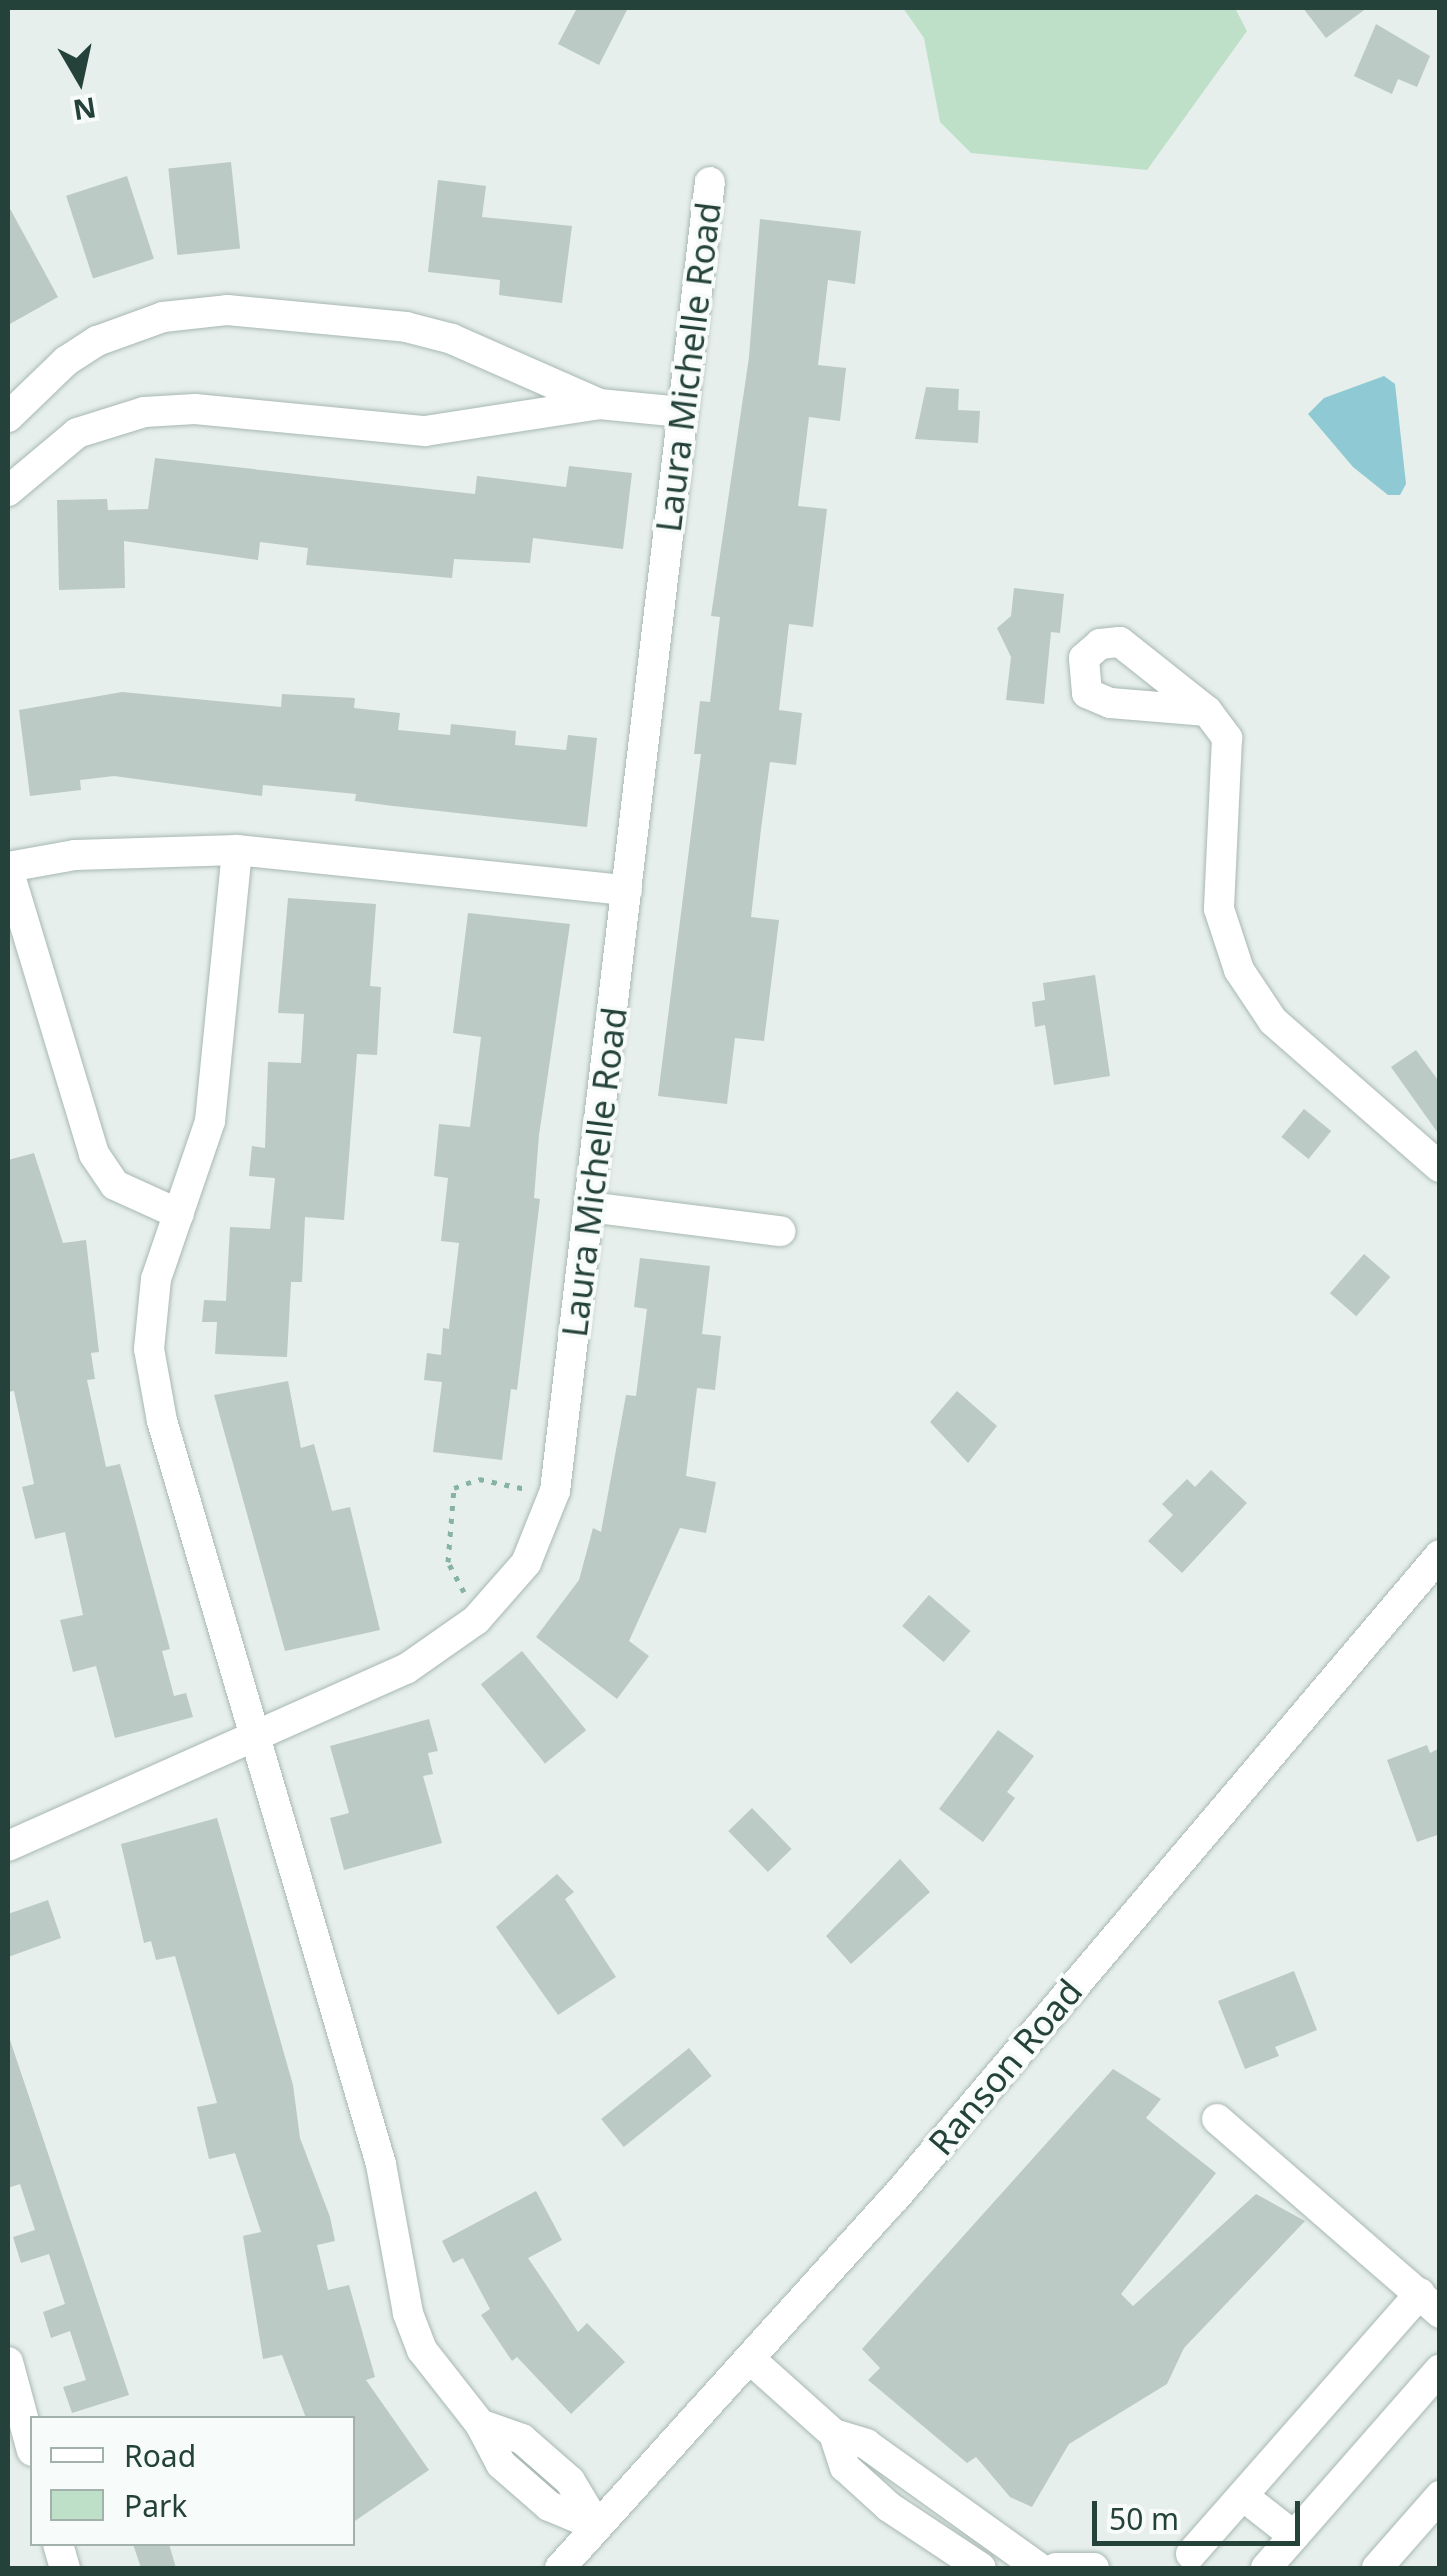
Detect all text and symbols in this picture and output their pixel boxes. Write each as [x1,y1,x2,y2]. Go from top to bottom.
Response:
north arrow [30,30,130,130]
text: N [70,89,99,130]
street label: Laura Michelle Road [647,200,729,534]
street label: Laura Michelle Road [553,1005,635,1339]
street label: Ranson Road [920,1971,1090,2163]
legend [30,2416,355,2546]
text: Road [124,2435,196,2476]
scale bar [1097,2481,1304,2543]
text: Park [124,2485,187,2526]
text: 50 m [1109,2498,1179,2539]

